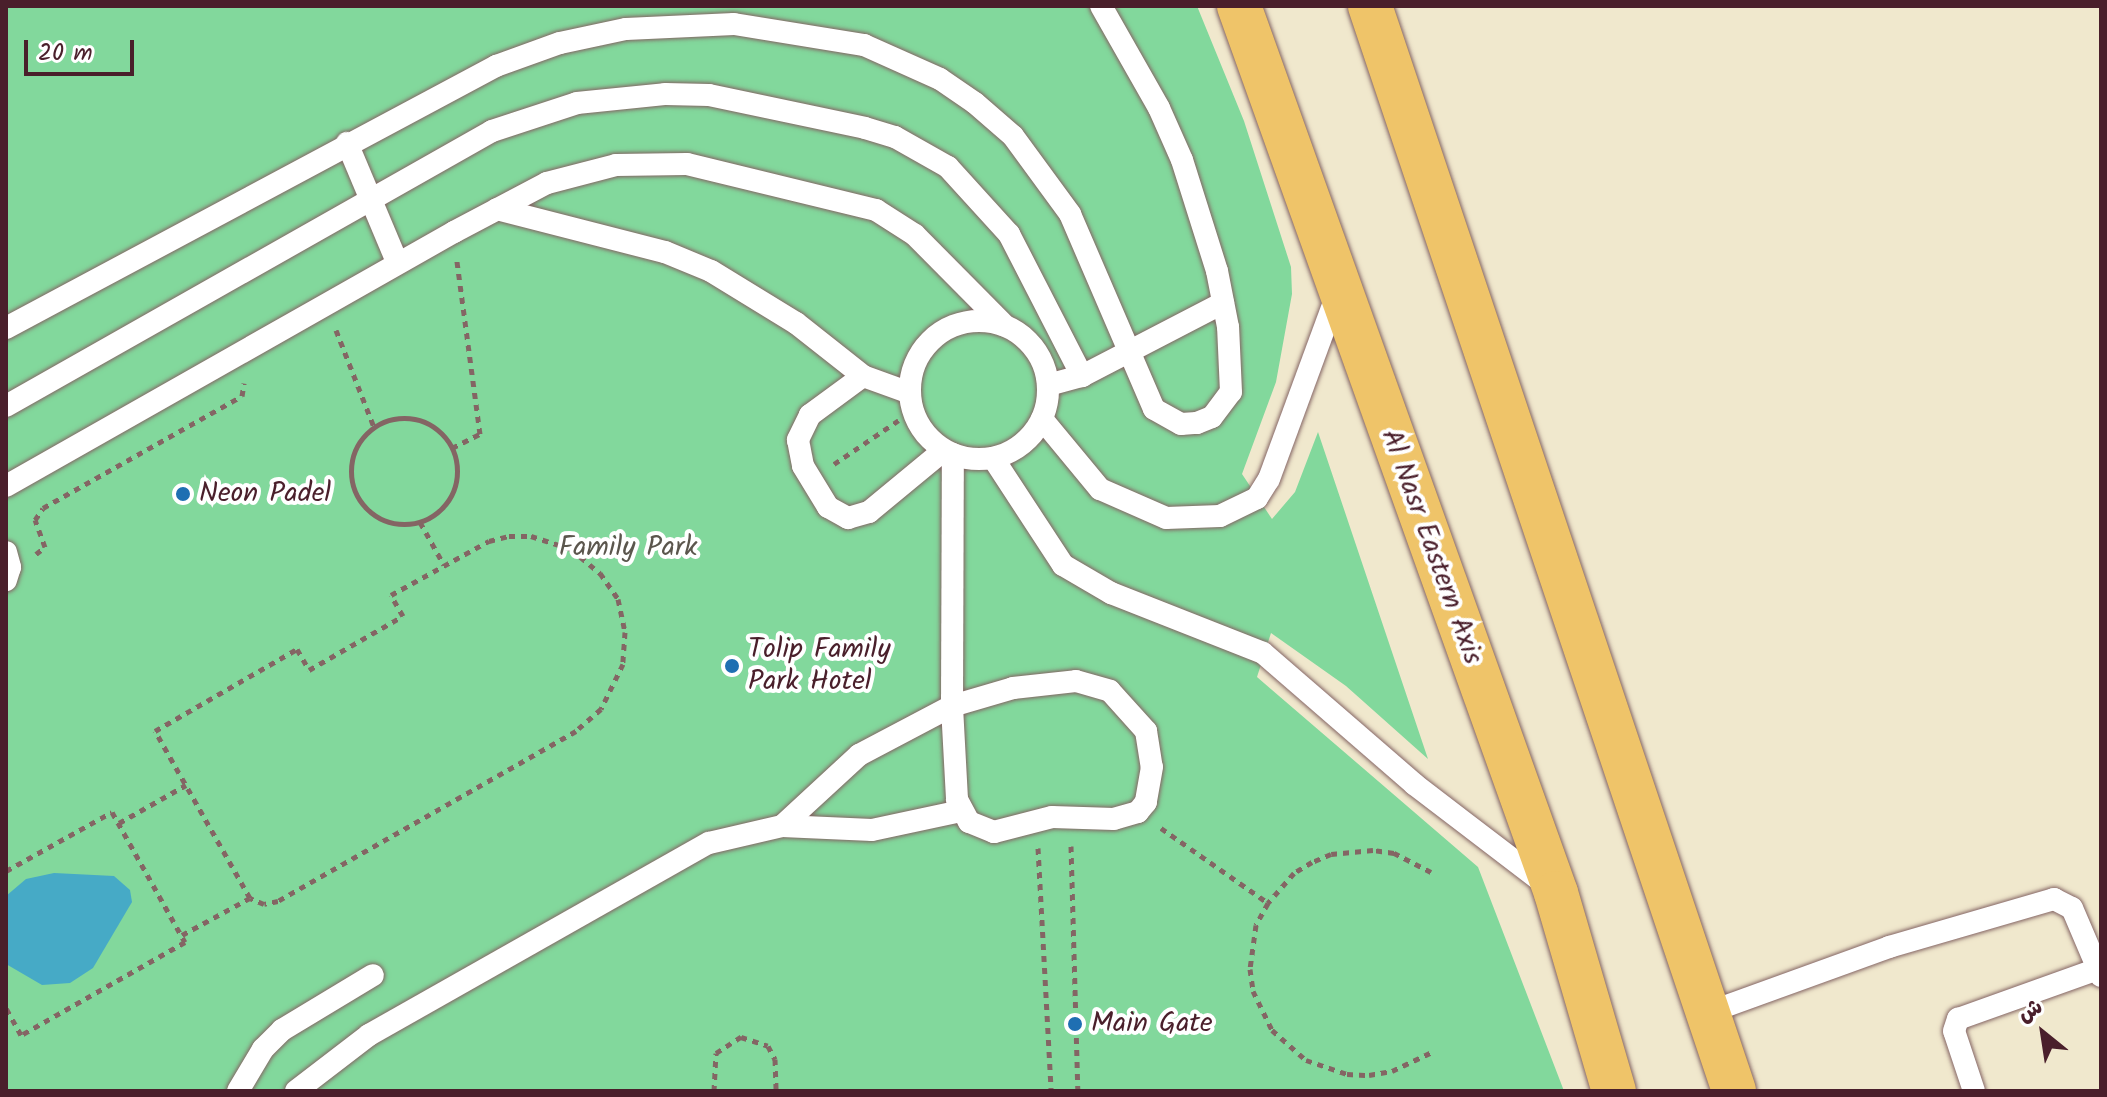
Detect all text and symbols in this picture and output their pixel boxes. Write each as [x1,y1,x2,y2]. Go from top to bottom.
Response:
scale bar [28,24,138,74]
text: 20 m [38,34,93,73]
street label: Al Nasr Eastern Axis [1373,425,1489,669]
place label: Neon Padel [199,477,331,511]
marker: Neon Padel [174,485,192,503]
park label: Family Park [559,531,697,565]
place label: Tolip Family Park Hotel [748,633,891,699]
marker: Tolip Family Park Hotel [723,657,741,675]
text: ش [2012,991,2050,1033]
north arrow [2003,993,2083,1073]
place label: Main Gate [1091,1007,1213,1041]
marker: Main Gate [1066,1015,1084,1033]

